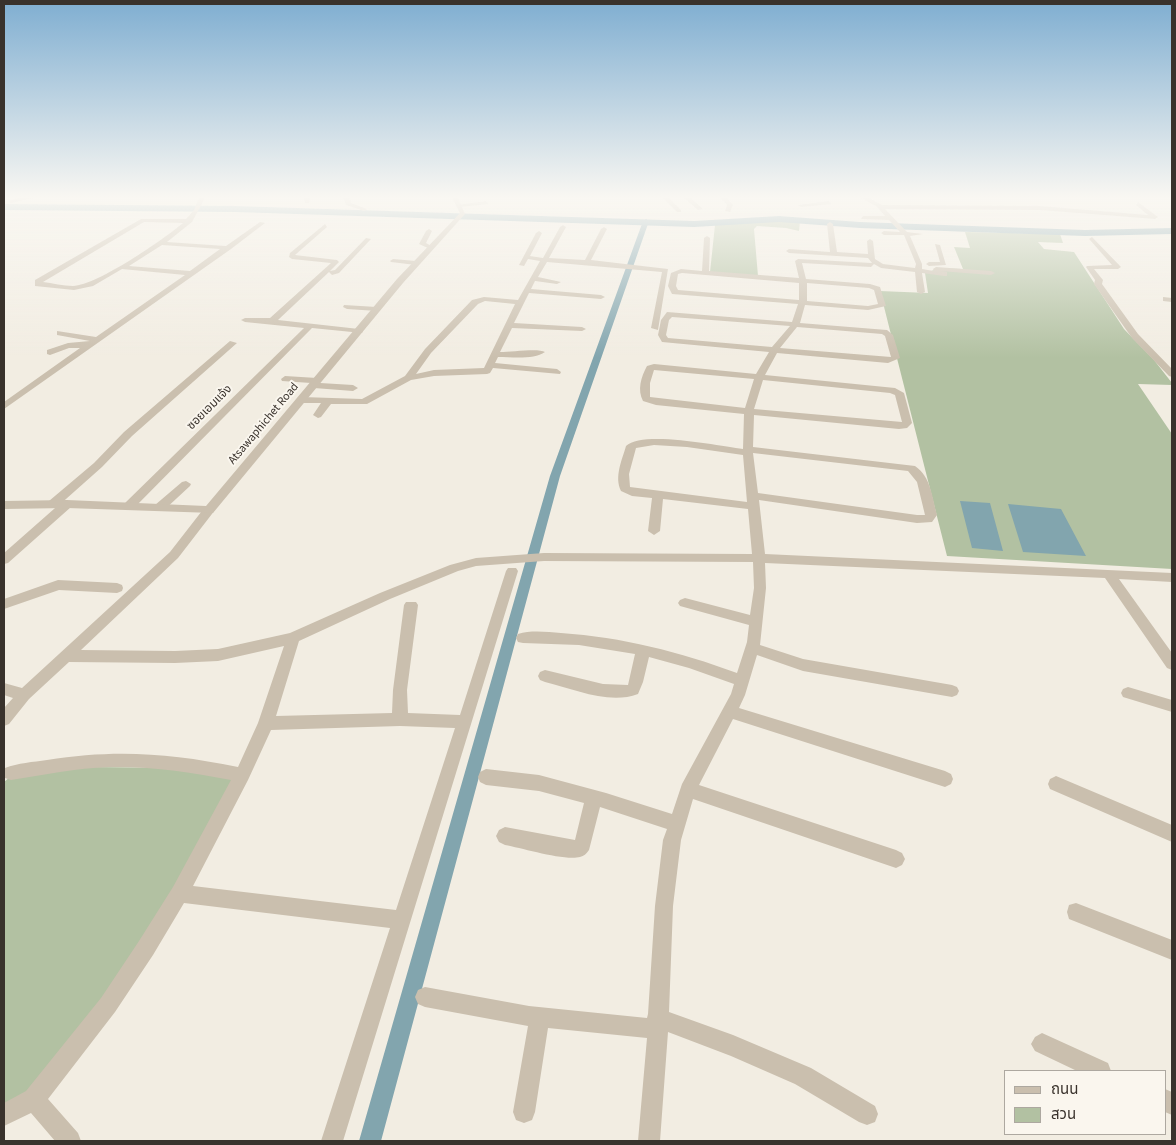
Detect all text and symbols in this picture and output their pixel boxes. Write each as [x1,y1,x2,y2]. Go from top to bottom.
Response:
street label: Atsawaphichet Road [226,380,302,468]
street label: ซอยเอมแจ้ง [185,383,235,433]
legend [1004,1070,1166,1135]
text: ถนน [1051,1079,1078,1100]
text: สวน [1051,1104,1076,1125]

